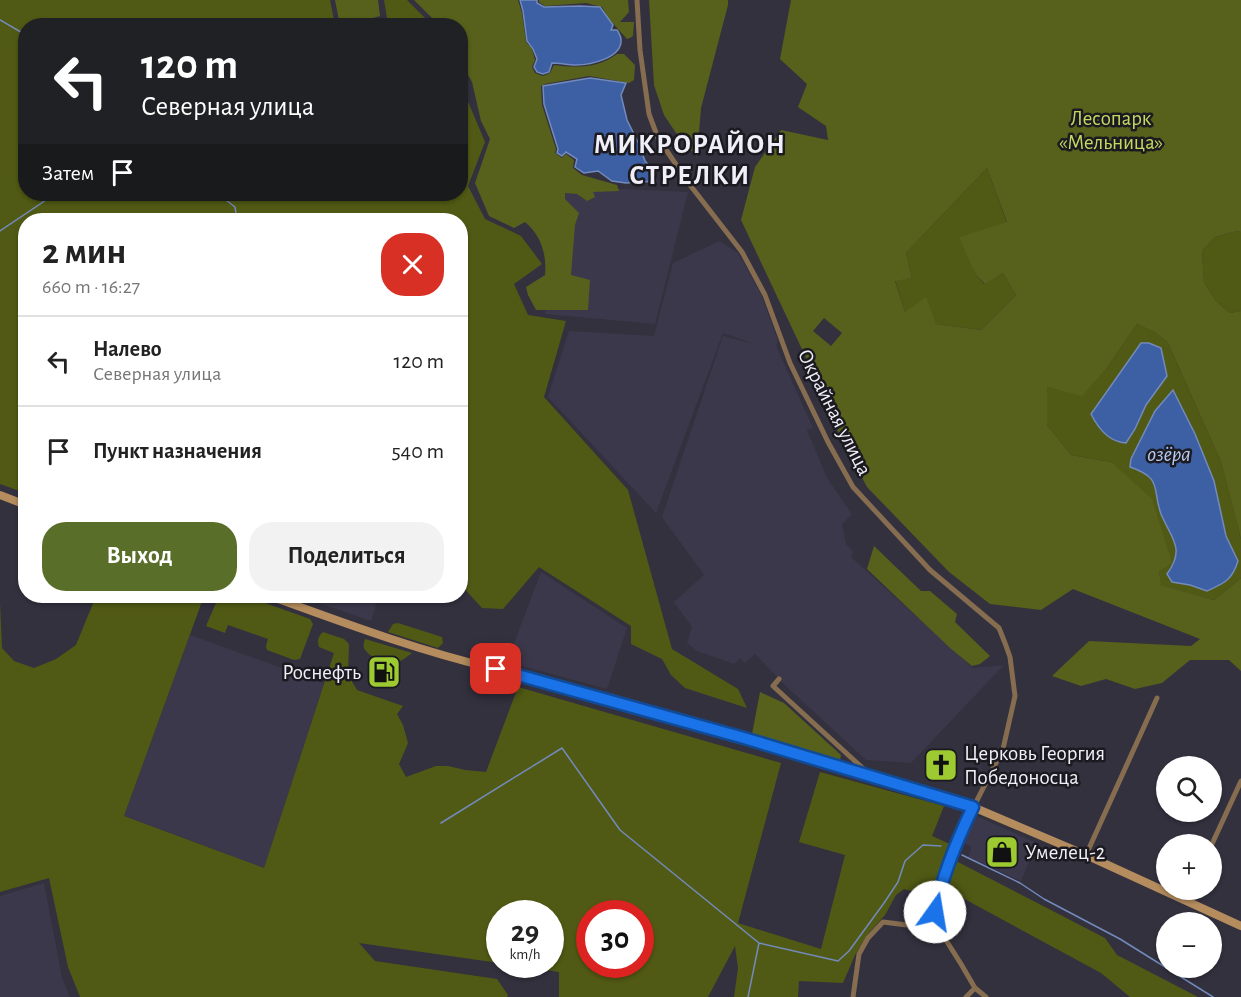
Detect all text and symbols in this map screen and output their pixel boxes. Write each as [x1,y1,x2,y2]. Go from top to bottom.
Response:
icon: left [42,42,120,120]
text: 120 m [141,44,238,86]
text: Северная улица [141,93,314,120]
park label: Лесопарк «Мельница» [1059,108,1163,153]
district label: МИКРОРАЙОН СТРЕЛКИ [594,130,786,189]
icon: arrive [106,156,139,189]
text: Затем [42,162,94,184]
button: close [381,233,444,296]
text: 2 мин [42,234,126,270]
text: 660 m · 16:27 [42,277,140,297]
text: Налево [93,338,162,360]
icon: left [42,345,75,378]
street label: Окрайная улица [794,346,876,479]
text: 120 m [394,350,444,372]
text: Северная улица [93,364,221,384]
icon: arrive [42,435,75,468]
text: Пункт назначения [93,440,262,462]
text: 540 m [391,440,444,462]
water label: озёра [1147,443,1191,466]
button: Выход [42,522,237,591]
button: Поделиться [249,522,444,591]
pin [470,643,521,694]
icon: arrive [479,652,512,685]
fuel station icon: Роснефть [366,654,402,690]
place label: Роснефть [282,662,361,683]
place label: Церковь Георгия Победоносца [964,743,1105,788]
church icon: Церковь Георгия Победоносца [923,747,959,783]
map controls [1156,756,1222,978]
button: search [1156,756,1222,822]
shop icon: Умелец-2 [984,834,1020,870]
button: + [1156,834,1222,900]
place label: Умелец-2 [1025,842,1105,863]
position arrow [903,880,967,944]
speed limit sign: 30 [576,900,654,978]
button: − [1156,912,1222,978]
text: 29 [511,917,539,947]
text: km/h [510,947,540,962]

